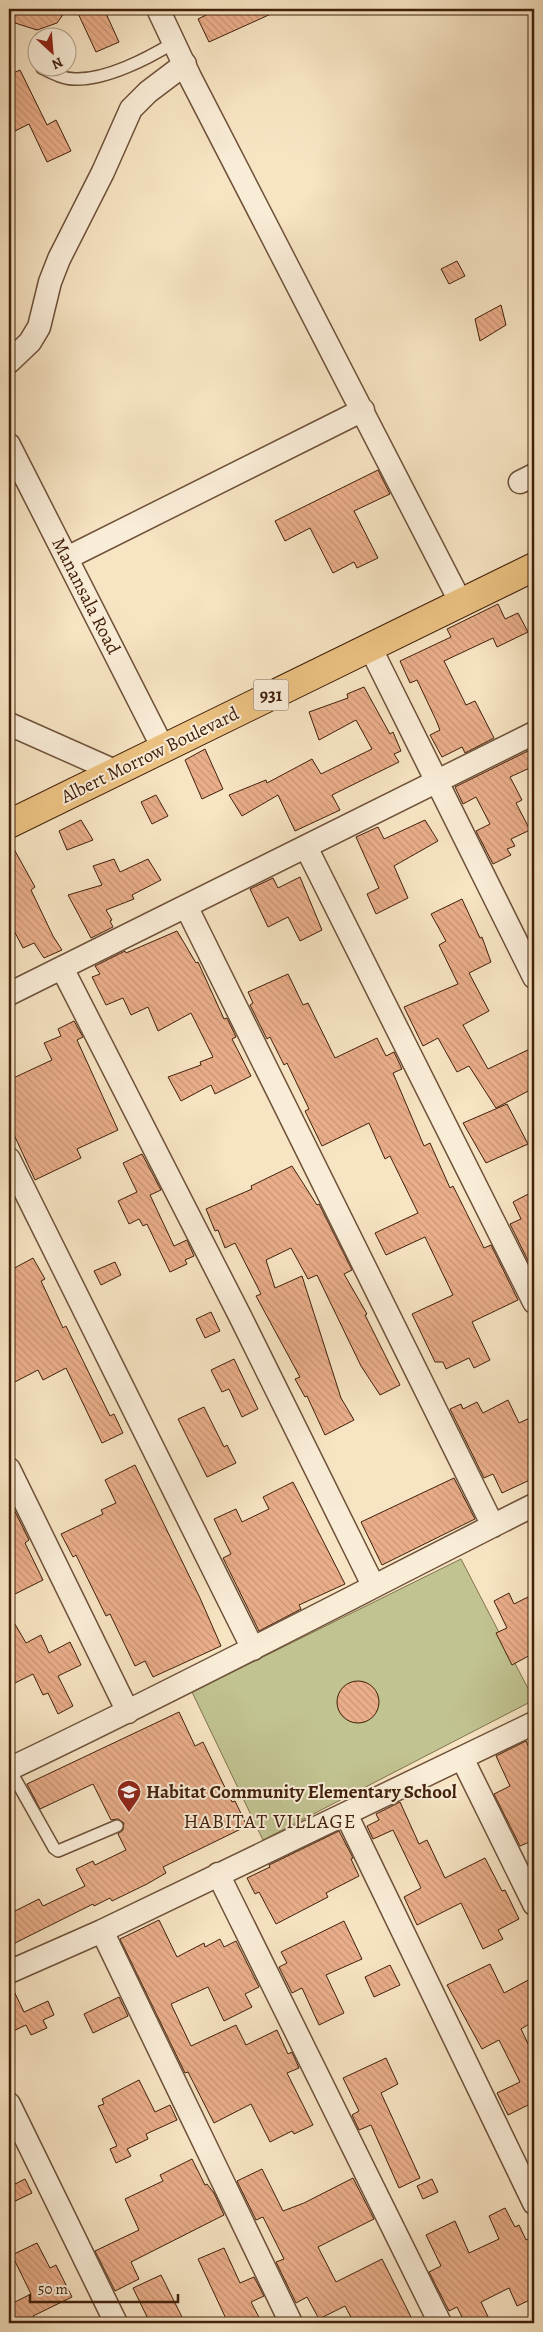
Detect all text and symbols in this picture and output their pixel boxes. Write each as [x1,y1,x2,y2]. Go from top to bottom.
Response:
north arrow [28,28,78,78]
text: N [49,52,66,74]
street label: Manansala Road [45,533,127,660]
road number: 931 [254,680,288,710]
street label: Albert Morrow Boulevard [56,700,244,810]
school or university icon: Habitat Community Elementary School [116,1779,142,1813]
place label: Habitat Community Elementary School [146,1779,457,1805]
district label: HABITAT VILLAGE [183,1808,357,1835]
scale bar [30,2272,178,2304]
text: 50 m [38,2279,68,2299]

